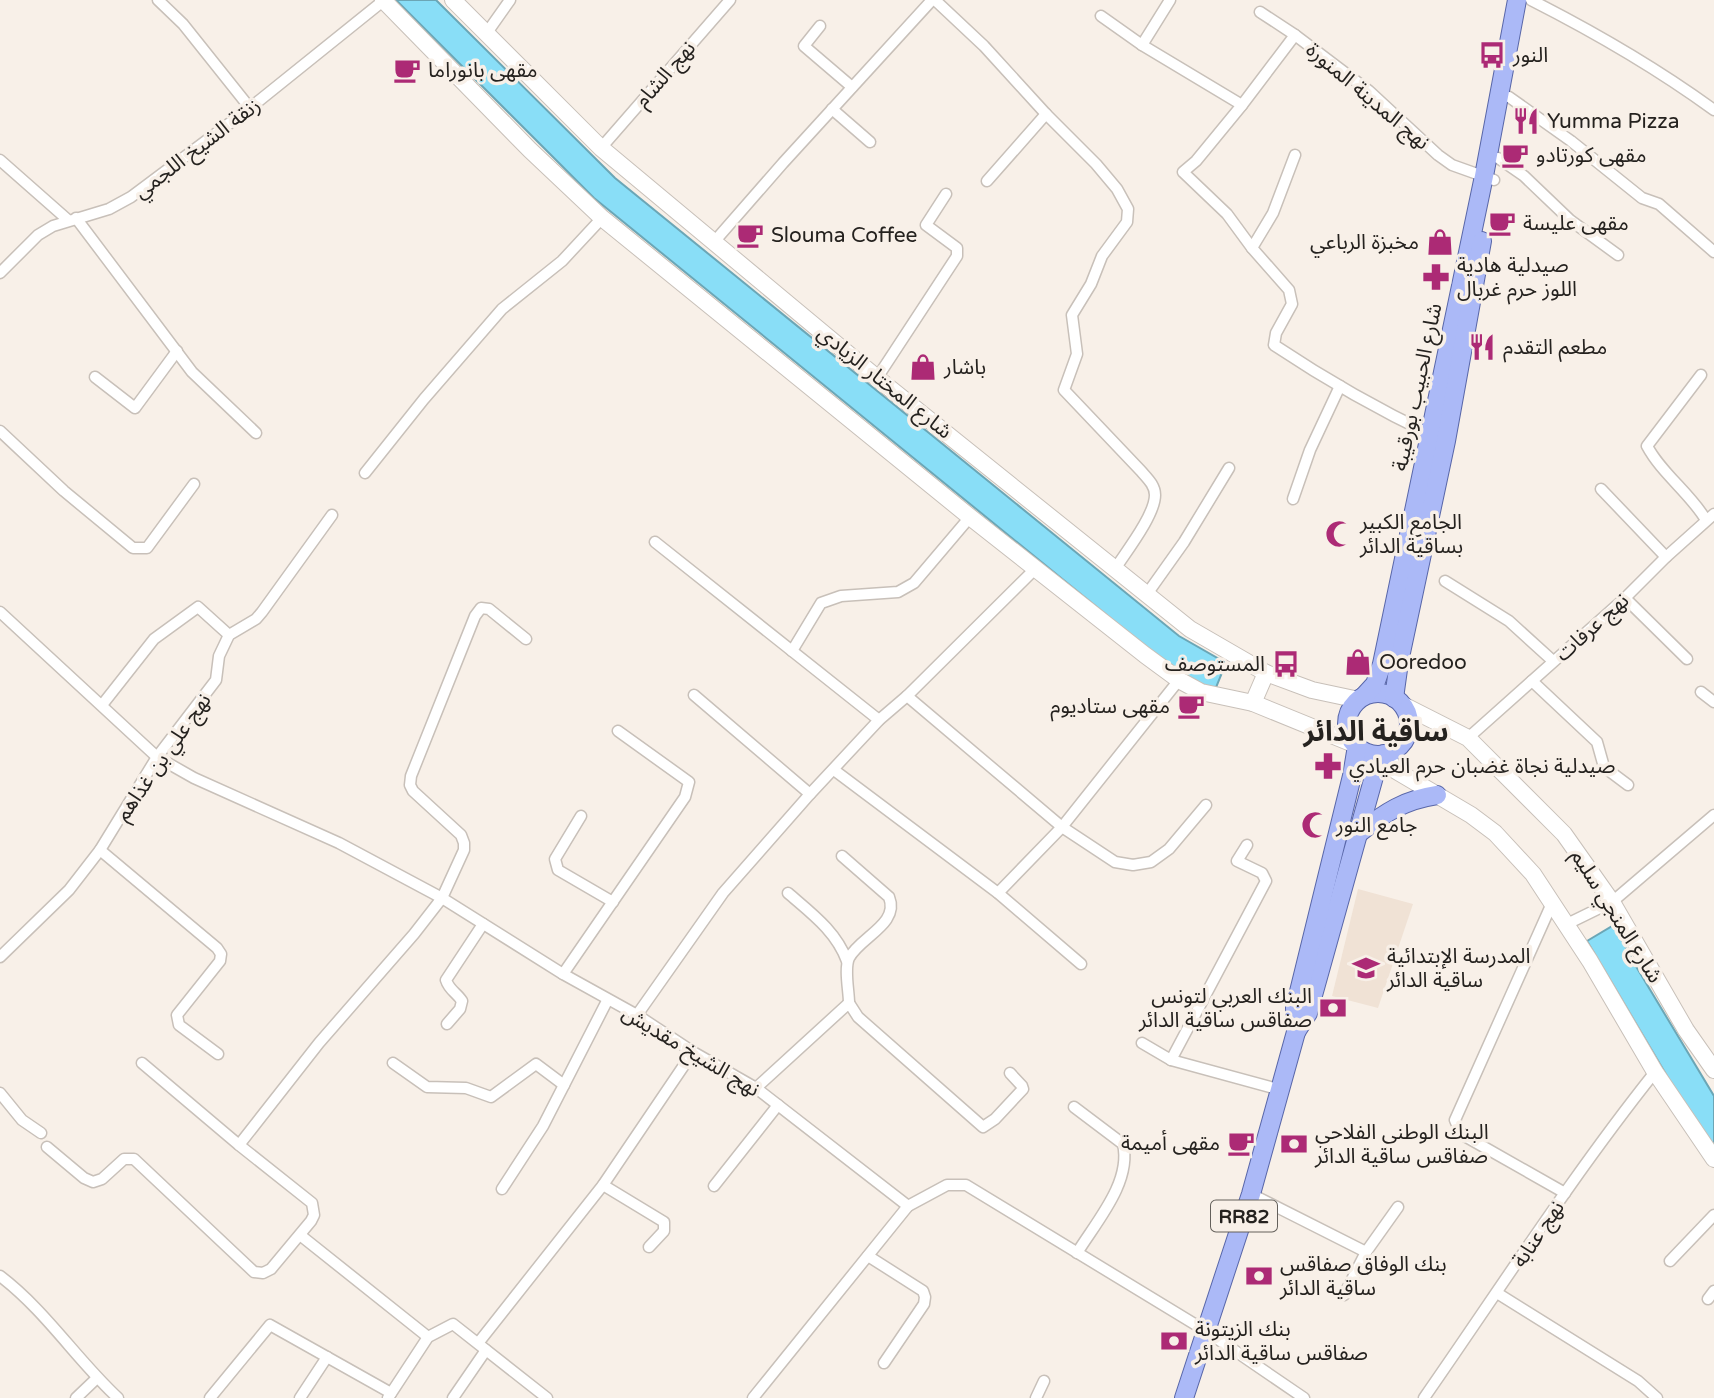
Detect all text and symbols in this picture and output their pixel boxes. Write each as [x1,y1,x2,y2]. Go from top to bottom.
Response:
street label: نهج الشام [630,36,703,115]
street label: نهج المدينة المنورة [1300,38,1434,157]
bus stop icon: النور [1477,40,1507,70]
place label: النور [1512,43,1548,68]
cafe icon: مقهى بانوراما [392,55,422,85]
place label: مقهى بانوراما [428,58,538,83]
street label: زنقة الشيخ اللجمي [129,93,267,206]
restaurant icon: Yumma Pizza [1511,106,1541,136]
place label: Yumma Pizza [1547,109,1680,134]
cafe icon: مقهى كورتادو [1500,140,1530,170]
place label: مقهى كورتادو [1536,143,1646,168]
cafe icon: مقهى عليسة [1487,208,1517,238]
place label: مقهى عليسة [1523,211,1629,236]
cafe icon: Slouma Coffee [735,220,765,250]
place label: Slouma Coffee [771,223,918,248]
shop icon: مخبزة الرباعي [1425,227,1455,257]
place label: مخبزة الرباعي [1310,230,1419,258]
place label: صيدلية هادية اللوز حرم غربال [1457,253,1577,305]
pharmacy icon: صيدلية هادية اللوز حرم غربال [1421,262,1451,292]
street label: شارع الحبيب بورقيبة [1387,301,1449,474]
street label: شارع المختار الزيادي [811,320,957,447]
restaurant icon: مطعم التقدم [1467,332,1497,362]
place label: مطعم التقدم [1503,335,1607,363]
shop icon: باشار [908,352,938,382]
place label: باشار [943,355,986,380]
place label: الجامع الكبير بساقية الدائر [1359,510,1463,559]
mosque icon: الجامع الكبير بساقية الدائر [1324,519,1354,549]
street label: نهج عرفات [1551,588,1635,668]
shop icon: Ooredoo [1343,647,1373,677]
bus stop icon: المستوصف [1271,649,1301,679]
place label: Ooredoo [1379,650,1467,675]
place label: المستوصف [1165,652,1265,677]
street label: نهج علي بن غذاهم [110,689,219,828]
cafe icon: مقهى ستاديوم [1176,691,1206,721]
place label: مقهى ستاديوم [1050,694,1170,722]
district label: ساقية الدائر [1302,715,1449,749]
pharmacy icon: صيدلية نجاة غضبان حرم العيادي [1313,751,1343,781]
place label: صيدلية نجاة غضبان حرم العيادي [1349,754,1616,782]
mosque icon: جامع النور [1300,810,1330,840]
place label: جامع النور [1335,813,1417,840]
street label: شارع المنجي سليم [1563,845,1668,989]
place label: المدرسة الإبتدائية ساقية الدائر [1386,944,1531,993]
school or university icon: المدرسة الإبتدائية ساقية الدائر [1351,953,1381,983]
place label: البنك العربي لتونس صفاقس ساقية الدائر [1138,984,1312,1033]
bank icon: البنك العربي لتونس صفاقس ساقية الدائر [1318,993,1348,1023]
street label: نهج الشيخ مقديش [616,1001,764,1104]
place label: البنك الوطني الفلاحي صفاقس ساقية الدائر [1314,1120,1489,1169]
cafe icon: مقهى أميمة [1226,1128,1256,1158]
bank icon: البنك الوطني الفلاحي صفاقس ساقية الدائر [1279,1129,1309,1159]
place label: مقهى أميمة [1121,1130,1220,1156]
street label: نهج عنابة [1507,1196,1571,1274]
road number: RR82 [1211,1200,1277,1232]
place label: بنك الوفاق صفاقس ساقية الدائر [1279,1252,1447,1301]
bank icon: بنك الوفاق صفاقس ساقية الدائر [1244,1261,1274,1291]
place label: بنك الزيتونة صفاقس ساقية الدائر [1194,1317,1368,1366]
bank icon: بنك الزيتونة صفاقس ساقية الدائر [1159,1326,1189,1356]

